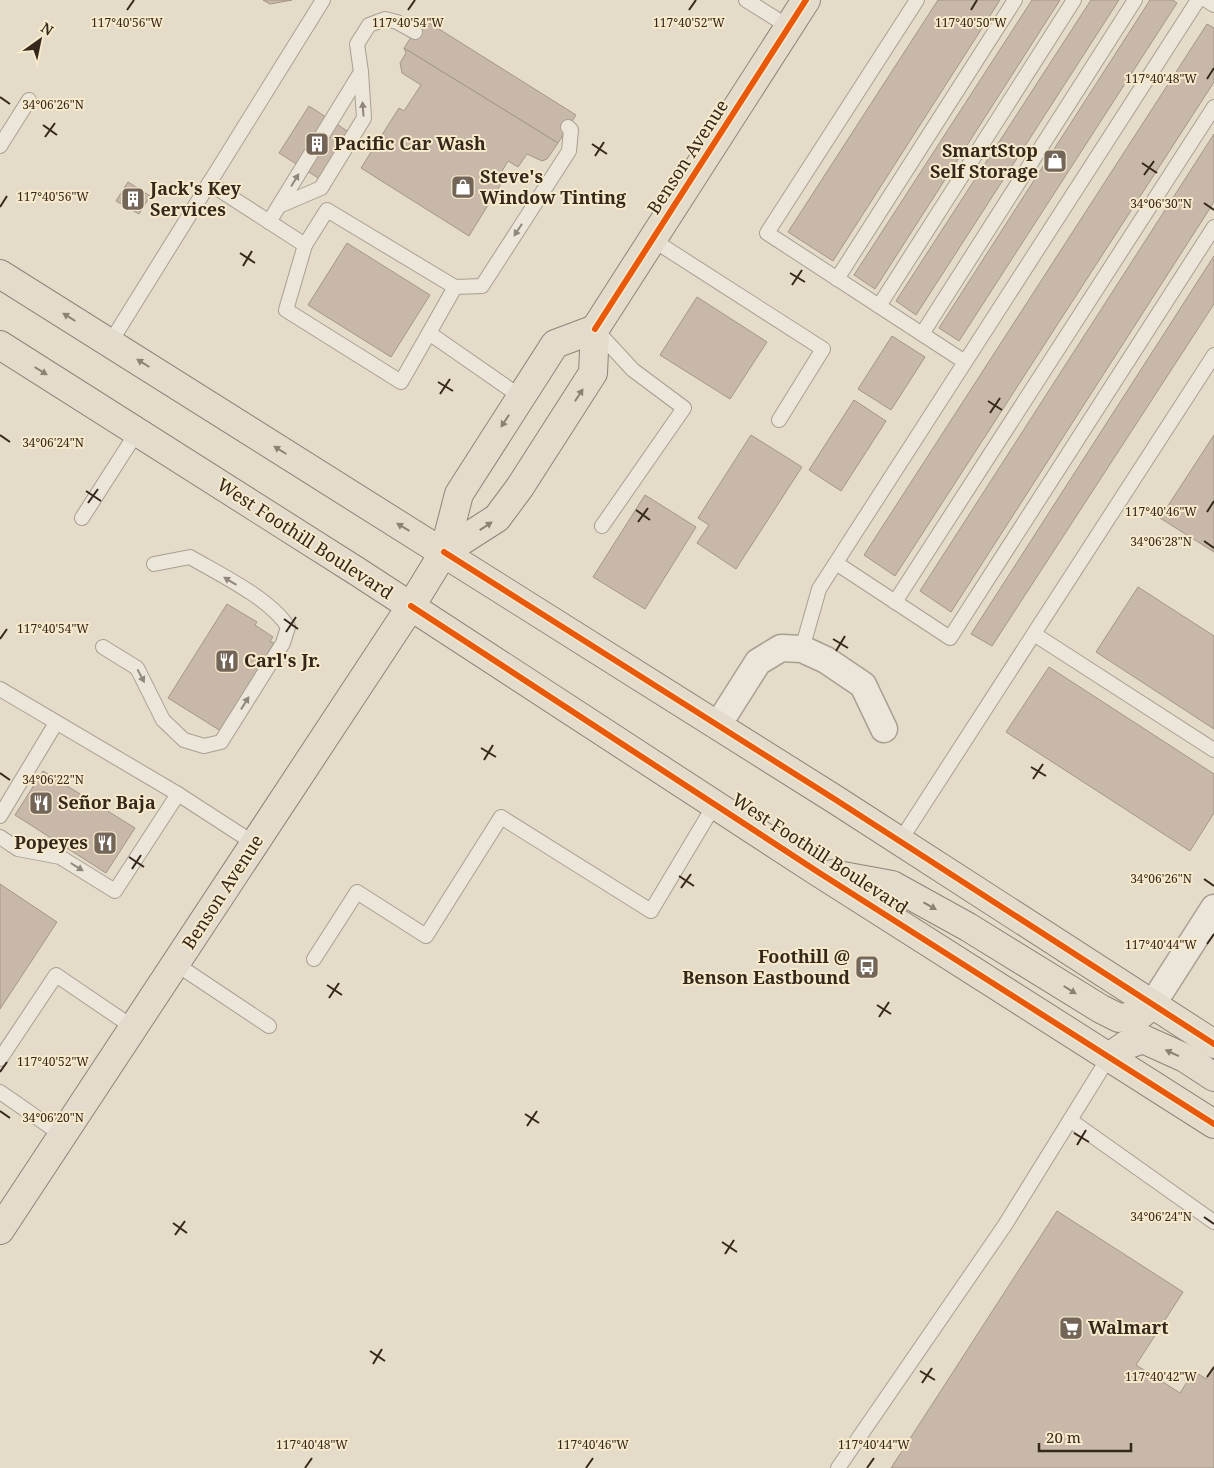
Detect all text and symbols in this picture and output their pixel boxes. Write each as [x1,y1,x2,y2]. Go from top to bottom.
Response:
text: 117°40'56"W [91,14,163,31]
text: 117°40'54"W [372,14,444,31]
text: 117°40'52"W [653,14,725,31]
text: 117°40'50"W [935,14,1007,31]
north arrow [15,15,65,65]
text: N [38,18,57,40]
text: 117°40'48"W [1125,70,1197,87]
street label: Benson Avenue [641,95,733,218]
text: 34°06'26"N [22,96,84,113]
one-way arrow [358,101,366,117]
building icon: Pacific Car Wash [304,131,330,157]
place label: Pacific Car Wash [334,131,486,155]
place label: SmartStop Self Storage [930,138,1038,183]
shop icon: SmartStop Self Storage [1042,148,1068,174]
place label: Steve's Window Tinting [480,164,627,209]
one-way arrow [290,174,299,187]
shop icon: Steve's Window Tinting [450,174,476,200]
place label: Jack's Key Services [149,176,242,221]
building icon: Jack's Key Services [120,186,146,212]
text: 117°40'56"W [17,188,89,205]
text: 34°06'30"N [1130,195,1192,212]
one-way arrow [513,223,523,236]
one-way arrow [62,312,75,322]
one-way arrow [136,359,149,368]
one-way arrow [35,367,48,376]
one-way arrow [575,388,584,401]
one-way arrow [501,414,510,428]
text: 34°06'24"N [22,434,84,451]
one-way arrow [274,445,287,454]
street label: West Foothill Boulevard [213,472,398,604]
text: 117°40'46"W [1125,503,1197,520]
one-way arrow [479,521,492,531]
one-way arrow [396,523,409,532]
text: 34°06'28"N [1130,533,1192,550]
one-way arrow [224,577,237,586]
text: 117°40'54"W [17,620,89,637]
restaurant icon: Carl's Jr. [214,648,240,674]
place label: Carl's Jr. [244,648,320,672]
one-way arrow [137,668,145,683]
one-way arrow [240,696,250,710]
text: 34°06'22"N [22,771,84,788]
street label: West Foothill Boulevard [728,787,913,919]
restaurant icon: Señor Baja [28,790,54,816]
place label: Señor Baja [58,790,156,814]
place label: Popeyes [14,830,88,854]
restaurant icon: Popeyes [92,830,118,856]
street label: Benson Avenue [176,830,268,953]
one-way arrow [70,862,83,872]
text: 34°06'26"N [1130,870,1192,887]
one-way arrow [924,902,937,911]
text: 117°40'44"W [1125,936,1197,953]
place label: Foothill @ Benson Eastbound [682,944,850,989]
bus stop icon: Foothill @ Benson Eastbound [854,954,880,980]
one-way arrow [1063,985,1076,994]
one-way arrow [1165,1048,1179,1056]
text: 117°40'52"W [17,1053,89,1070]
text: 34°06'20"N [22,1109,84,1126]
text: 34°06'24"N [1130,1208,1192,1225]
supermarket icon: Walmart [1058,1315,1084,1341]
place label: Walmart [1088,1315,1168,1339]
text: 117°40'42"W [1125,1368,1197,1385]
scale bar [1039,1420,1132,1452]
text: 20 m [1046,1427,1081,1447]
text: 117°40'48"W [276,1436,348,1453]
text: 117°40'46"W [557,1436,629,1453]
text: 117°40'44"W [838,1436,910,1453]

